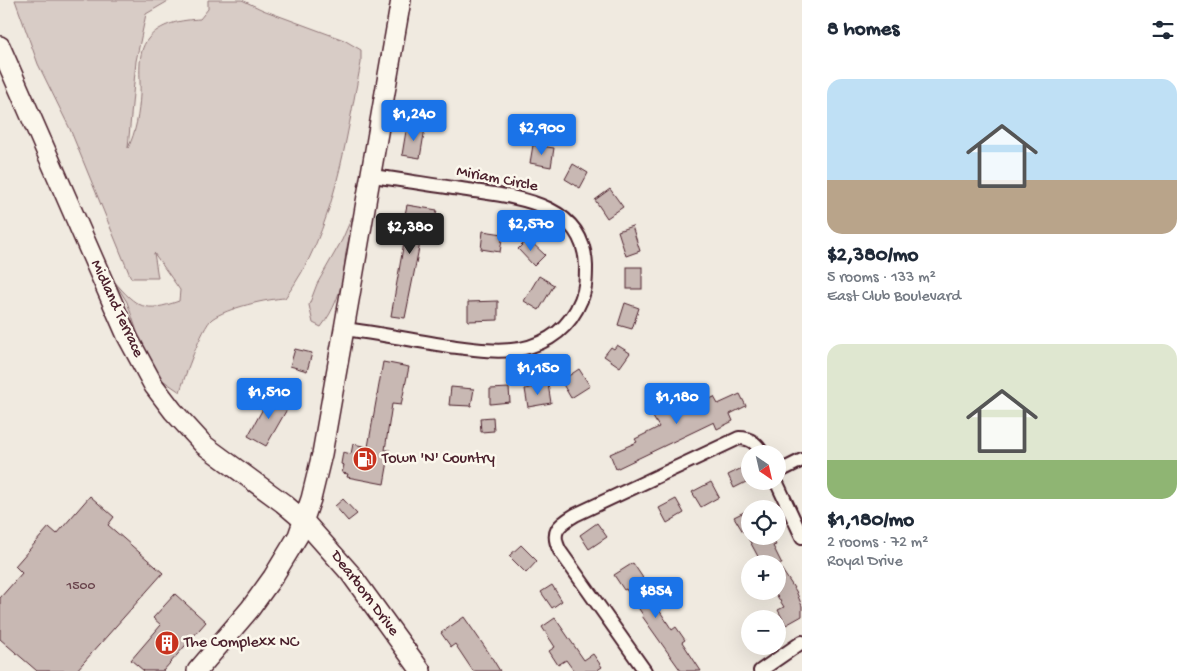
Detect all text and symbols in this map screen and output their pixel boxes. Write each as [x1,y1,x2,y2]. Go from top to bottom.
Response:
icon: filters [1149,16,1177,44]
text: 8 homes [827,18,899,43]
pin: $1,240 [373,100,455,142]
text: $1,240 [392,106,436,125]
icon: home [957,111,1047,201]
pin: $2,900 [501,114,583,156]
text: $2,900 [519,120,565,139]
street label: Miriam Circle [455,163,540,197]
pin: $2,570 [490,210,572,252]
pin: $2,380 [369,212,451,255]
text: $2,570 [508,216,554,235]
text: $2,380 [387,219,433,238]
text: $2,380/mo [827,244,919,269]
street label: Midland Terrace [85,257,147,361]
text: 5 rooms · 133 m² [827,269,936,288]
text: East Club Boulevard [827,288,961,307]
pin: $1,150 [497,354,579,396]
text: $1,150 [517,360,559,379]
icon: home [957,376,1047,466]
pin: $1,510 [228,378,310,420]
pin: $1,180 [636,382,718,425]
text: $1,510 [248,384,290,403]
text: $1,180 [656,389,698,408]
north arrow [741,445,786,490]
map controls [741,445,786,655]
fuel station icon: Town 'N' Country [352,446,378,472]
place label: Town 'N' Country [381,450,495,469]
button: locate [741,500,786,545]
text: $1,180/mo [827,509,914,534]
text: 2 rooms · 72 m² [827,534,928,553]
street label: Dearborn Drive [325,547,403,641]
text: Royal Drive [827,553,903,572]
button: + [741,555,786,600]
pin: $854 [626,576,686,619]
house number: 1500 [66,578,96,595]
text: $854 [640,583,672,602]
button: − [741,610,786,655]
building icon: The Complexx NC [154,630,180,656]
place label: The Complexx NC [183,634,300,653]

